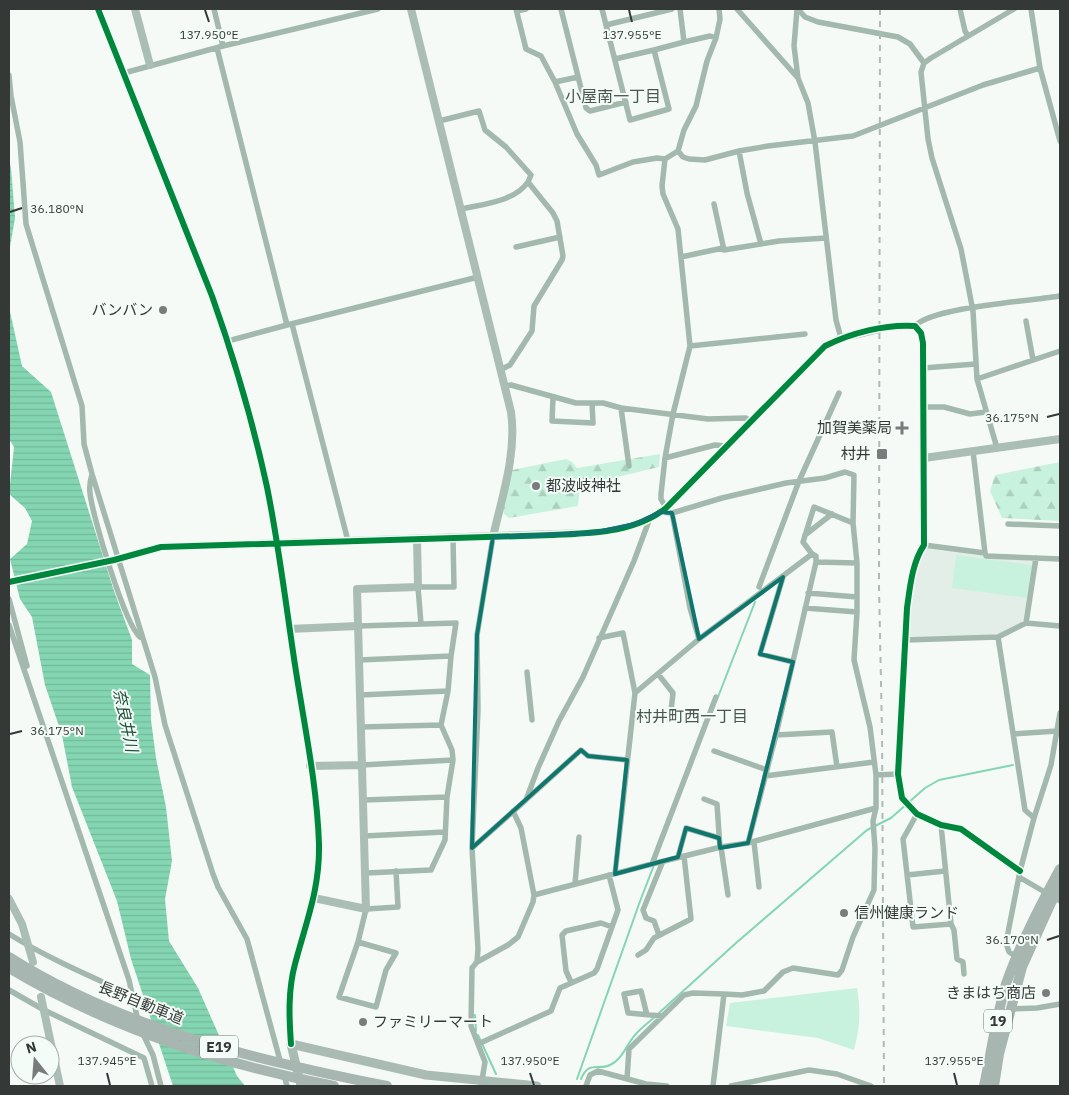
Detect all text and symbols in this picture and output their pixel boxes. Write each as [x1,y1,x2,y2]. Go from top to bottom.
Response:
text: 137.950°E [179,27,239,42]
text: 137.955°E [602,27,662,42]
district label: 小屋南一丁目 [565,86,661,106]
text: 36.180°N [30,201,84,216]
place label: バンバン [91,300,153,319]
marker: バンバン [157,304,169,316]
text: 36.175°N [985,410,1039,425]
place label: 加賀美薬局 [817,418,892,437]
marker: 加賀美薬局 [896,422,908,434]
place label: 村井 [841,444,871,463]
marker: 村井 [875,447,889,461]
place label: 都波岐神社 [546,476,621,495]
marker: 都波岐神社 [530,480,542,492]
water label: 奈良井川 [110,687,143,755]
district label: 村井町西一丁目 [636,706,748,726]
text: 36.175°N [30,723,84,738]
place label: 信州健康ランド [854,903,959,922]
marker: 信州健康ランド [838,907,850,919]
text: 36.170°N [985,932,1039,947]
street label: 長野自動車道 [96,977,186,1028]
place label: きまはち商店 [946,983,1036,1002]
marker: きまはち商店 [1040,987,1052,999]
road number: 19 [984,1009,1012,1032]
place label: ファミリーマート [373,1012,493,1031]
marker: ファミリーマート [357,1016,369,1028]
north arrow [10,1035,60,1085]
road number: E19 [200,1036,238,1058]
text: N [24,1037,39,1058]
text: 137.945°E [77,1053,137,1068]
text: 137.950°E [500,1053,560,1068]
text: 137.955°E [924,1053,984,1068]

